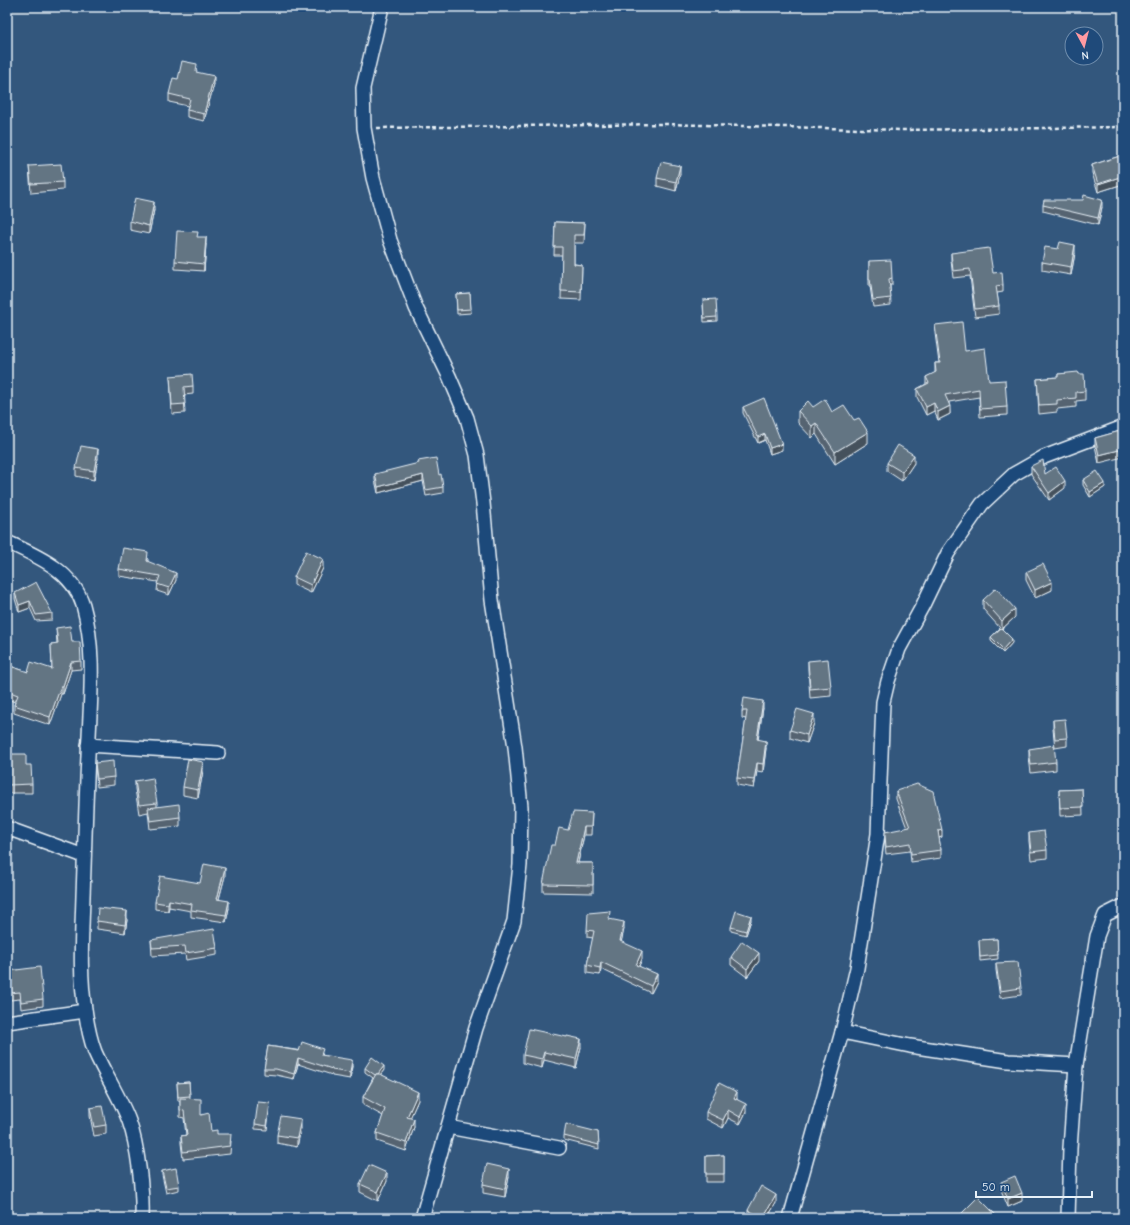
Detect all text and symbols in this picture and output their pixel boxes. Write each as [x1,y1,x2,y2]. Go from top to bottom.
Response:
north arrow [1064,26,1104,66]
text: N [1081,49,1090,62]
scale bar [976,1173,1092,1199]
text: 50 m [982,1180,1010,1194]

